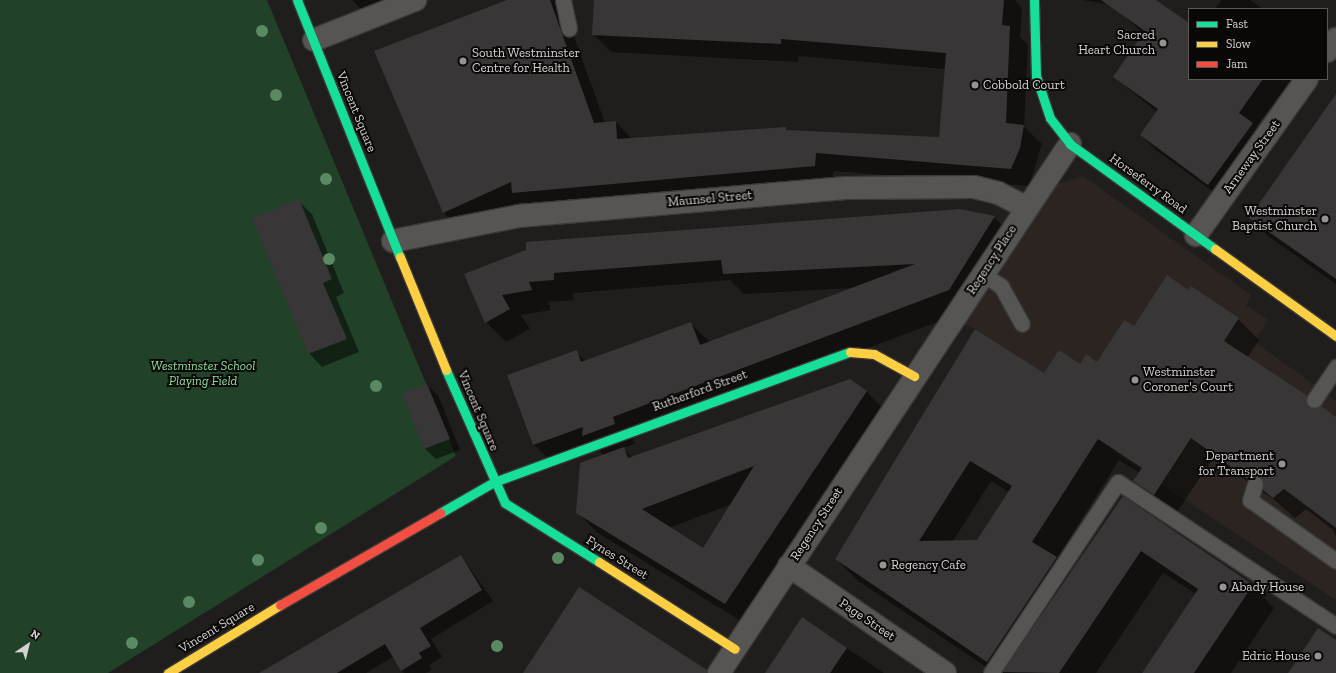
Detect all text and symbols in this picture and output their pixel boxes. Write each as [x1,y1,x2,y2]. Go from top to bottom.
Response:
legend [1188,8,1328,80]
text: Fast [1226,17,1248,31]
place label: Sacred Heart Church [1078,28,1155,59]
text: Slow [1226,37,1251,51]
marker: Sacred Heart Church [1158,38,1168,48]
place label: South Westminster Centre for Health [472,46,581,77]
marker: South Westminster Centre for Health [457,55,469,67]
text: Jam [1226,57,1247,71]
street label: Vincent Square [333,69,379,155]
place label: Cobbold Court [983,77,1065,93]
marker: Cobbold Court [970,80,980,90]
street label: Arneway Street [1220,117,1284,197]
street label: Horseferry Road [1106,151,1190,217]
street label: Maunsel Street [667,188,753,210]
place label: Westminster Baptist Church [1232,204,1317,235]
marker: Westminster Baptist Church [1320,214,1330,224]
street label: Regency Place [964,222,1020,298]
park label: Westminster School Playing Field [151,359,255,390]
place label: Westminster Coroner's Court [1143,365,1233,396]
street label: Rutherford Street [651,367,749,415]
street label: Vincent Square [454,369,502,453]
marker: Westminster Coroner's Court [1130,375,1140,385]
place label: Department for Transport [1198,449,1274,480]
marker: Department for Transport [1277,459,1287,469]
street label: Regency Street [787,484,847,564]
street label: Fynes Street [583,533,651,583]
place label: Regency Cafe [891,557,966,573]
marker: Regency Cafe [878,560,888,570]
place label: Abady House [1231,579,1305,595]
marker: Abady House [1218,582,1228,592]
street label: Page Street [836,596,898,644]
street label: Vincent Square [176,599,258,657]
north arrow [8,625,48,665]
text: N [28,627,42,642]
place label: Edric House [1242,648,1310,664]
marker: Edric House [1313,651,1323,661]

